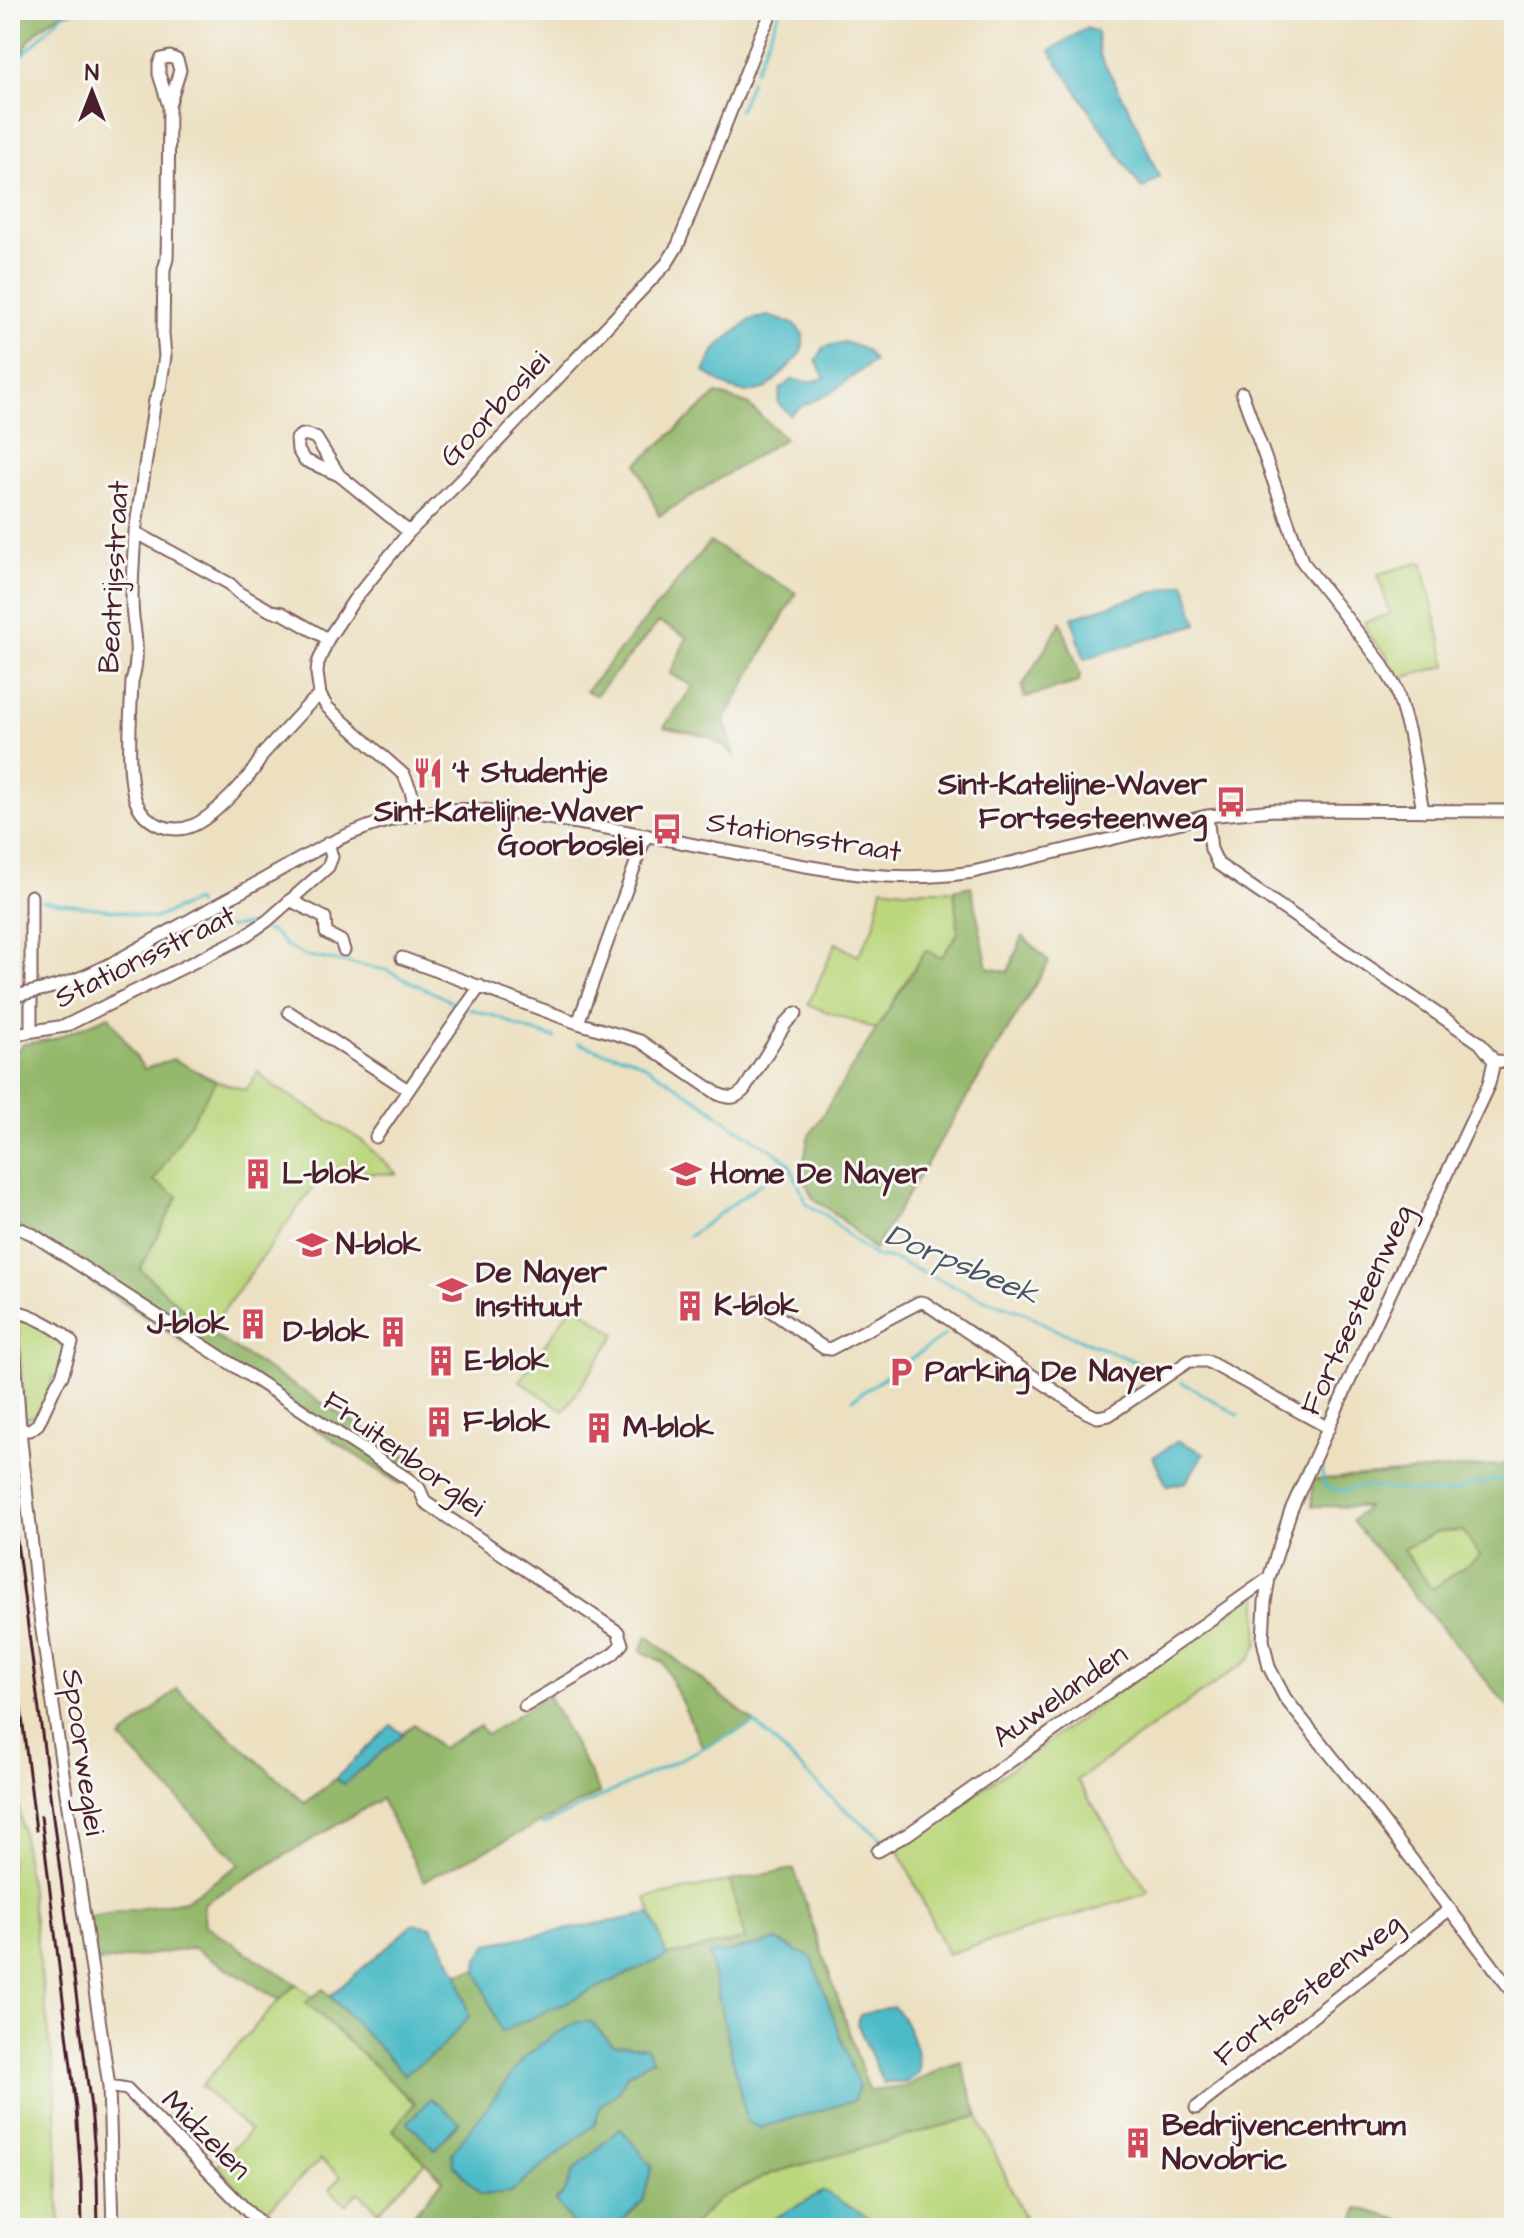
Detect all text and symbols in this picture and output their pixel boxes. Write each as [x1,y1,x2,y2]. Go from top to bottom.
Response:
north arrow [52,52,132,132]
text: N [85,58,99,89]
street label: Goorboslei [430,341,560,476]
street label: Beatrijsstraat [88,480,140,674]
place label: 't Studentje [452,752,608,794]
restaurant icon: 't Studentje [411,756,445,790]
place label: Sint-Katelijne-Waver Fortsesteenweg [937,764,1208,842]
bus stop icon: Sint-Katelijne-Waver Fortsesteenweg [1214,785,1248,819]
place label: Sint-Katelijne-Waver Goorboslei [373,791,643,867]
street label: Stationsstraat [704,801,904,873]
bus stop icon: Sint-Katelijne-Waver Goorboslei [650,812,684,846]
street label: Stationsstraat [47,895,243,1019]
place label: L-blok [282,1153,370,1195]
place label: Home De Nayer [710,1153,928,1197]
building icon: L-blok [241,1157,275,1191]
school or university icon: Home De Nayer [669,1157,703,1191]
street label: Fortsesteenweg [1290,1198,1425,1423]
water label: Dorpsbeek [878,1213,1047,1318]
place label: N-blok [336,1224,422,1266]
school or university icon: N-blok [295,1228,329,1262]
place label: De Nayer Instituut [476,1252,607,1328]
school or university icon: De Nayer Instituut [435,1273,469,1307]
place label: K-blok [714,1285,799,1327]
building icon: K-blok [673,1289,707,1323]
place label: J-blok [146,1303,230,1345]
building icon: J-blok [236,1307,270,1341]
place label: D-blok [283,1311,370,1353]
building icon: D-blok [376,1315,410,1349]
place label: E-blok [465,1340,550,1382]
building icon: E-blok [424,1344,458,1378]
place label: Parking De Nayer [925,1351,1173,1395]
parking icon: Parking De Nayer [884,1355,918,1389]
street label: Fruitenborglei [314,1381,494,1528]
place label: F-blok [463,1401,551,1443]
building icon: F-blok [422,1405,456,1439]
place label: M-blok [623,1407,715,1449]
building icon: M-blok [582,1411,616,1445]
street label: Auwelanden [984,1634,1136,1758]
street label: Spoorweglei [50,1666,116,1839]
street label: Fortsesteenweg [1205,1903,1411,2078]
street label: Midzelen [152,2081,260,2189]
place label: Bedrijvencentrum Novobric [1162,2105,1406,2181]
building icon: Bedrijvencentrum Novobric [1121,2126,1155,2160]

